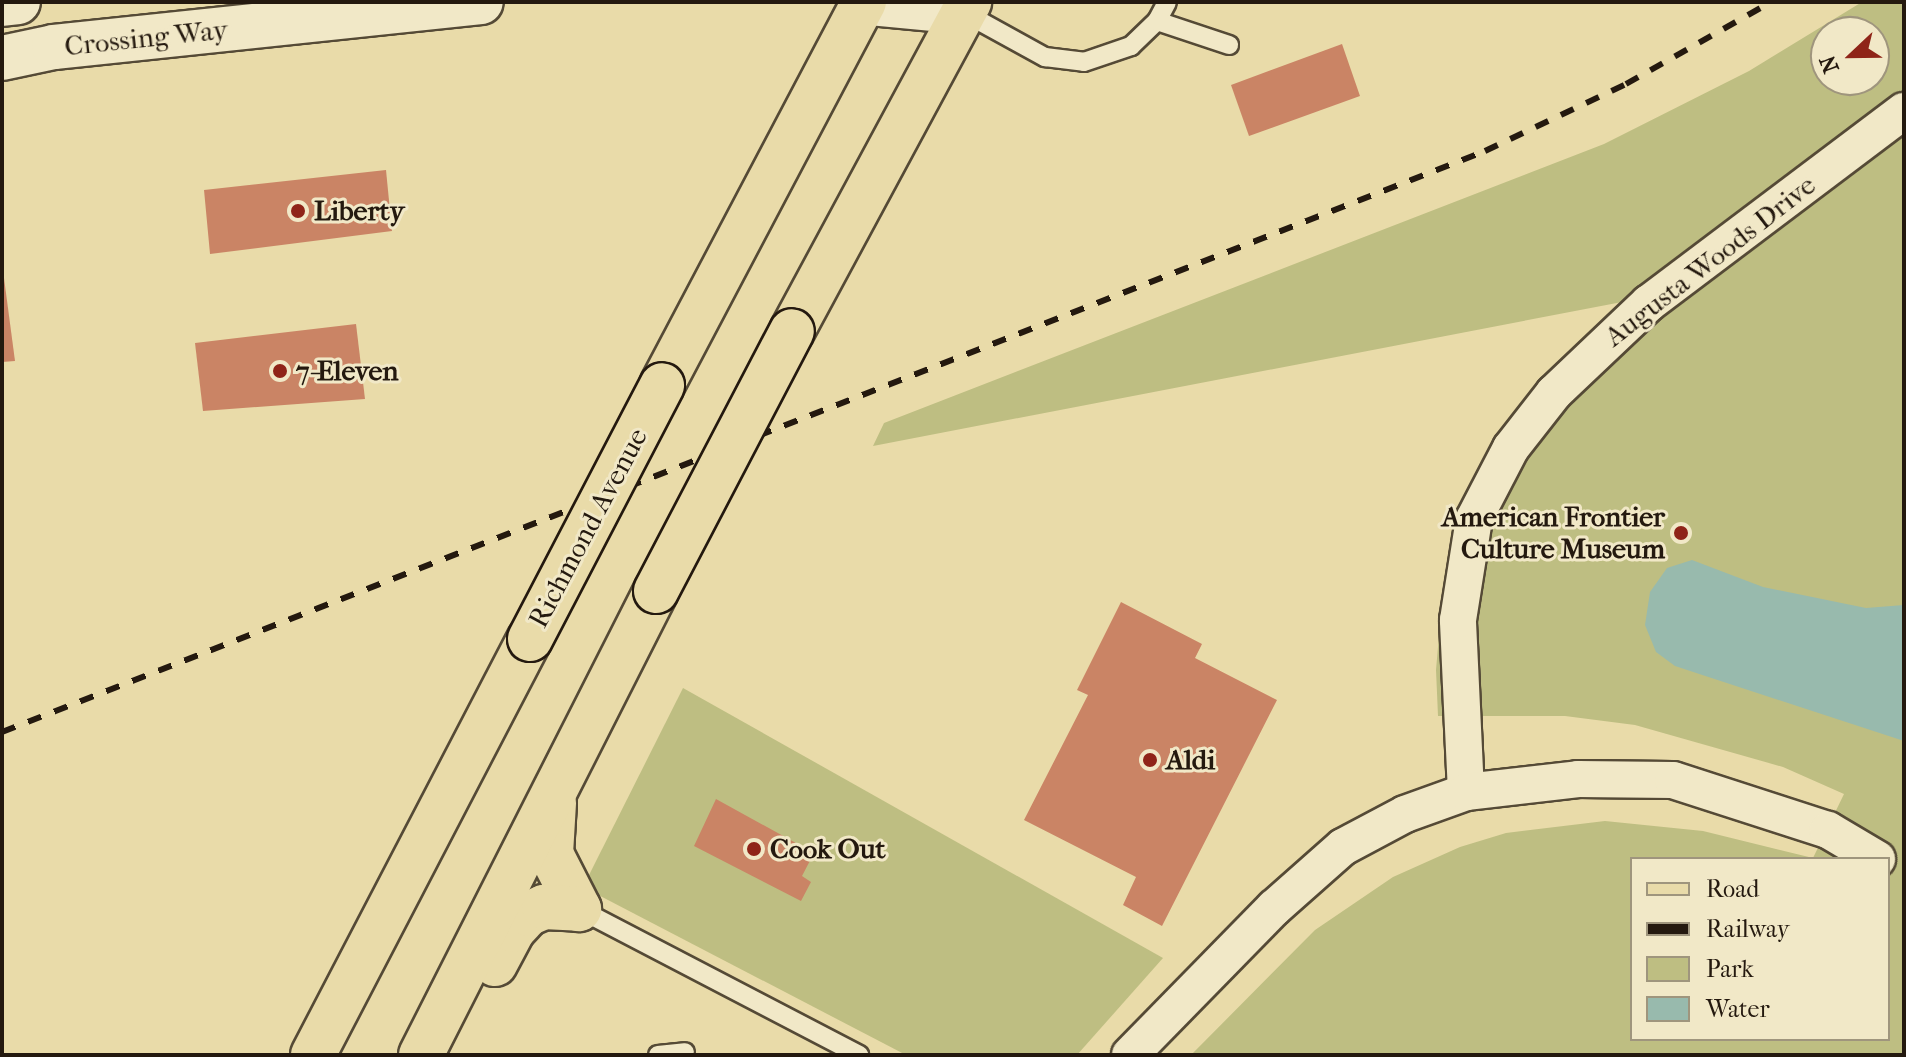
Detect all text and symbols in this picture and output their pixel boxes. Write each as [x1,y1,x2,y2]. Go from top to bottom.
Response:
street label: Crossing Way [63,13,229,63]
north arrow [1810,16,1890,96]
text: N [1814,52,1845,77]
street label: Augusta Woods Drive [1598,168,1822,354]
place label: Liberty [314,194,404,228]
marker: Liberty [289,202,307,220]
place label: 7-Eleven [296,354,399,388]
marker: 7-Eleven [271,362,289,380]
street label: Richmond Avenue [521,422,655,634]
place label: American Frontier Culture Museum [1442,500,1665,566]
marker: American Frontier Culture Museum [1672,524,1690,542]
place label: Aldi [1166,743,1215,777]
marker: Aldi [1141,751,1159,769]
place label: Cook Out [770,832,885,866]
marker: Cook Out [745,840,763,858]
legend [1630,857,1890,1041]
text: Road [1706,875,1759,903]
text: Railway [1706,915,1789,943]
text: Park [1706,955,1754,983]
text: Water [1706,995,1770,1023]

